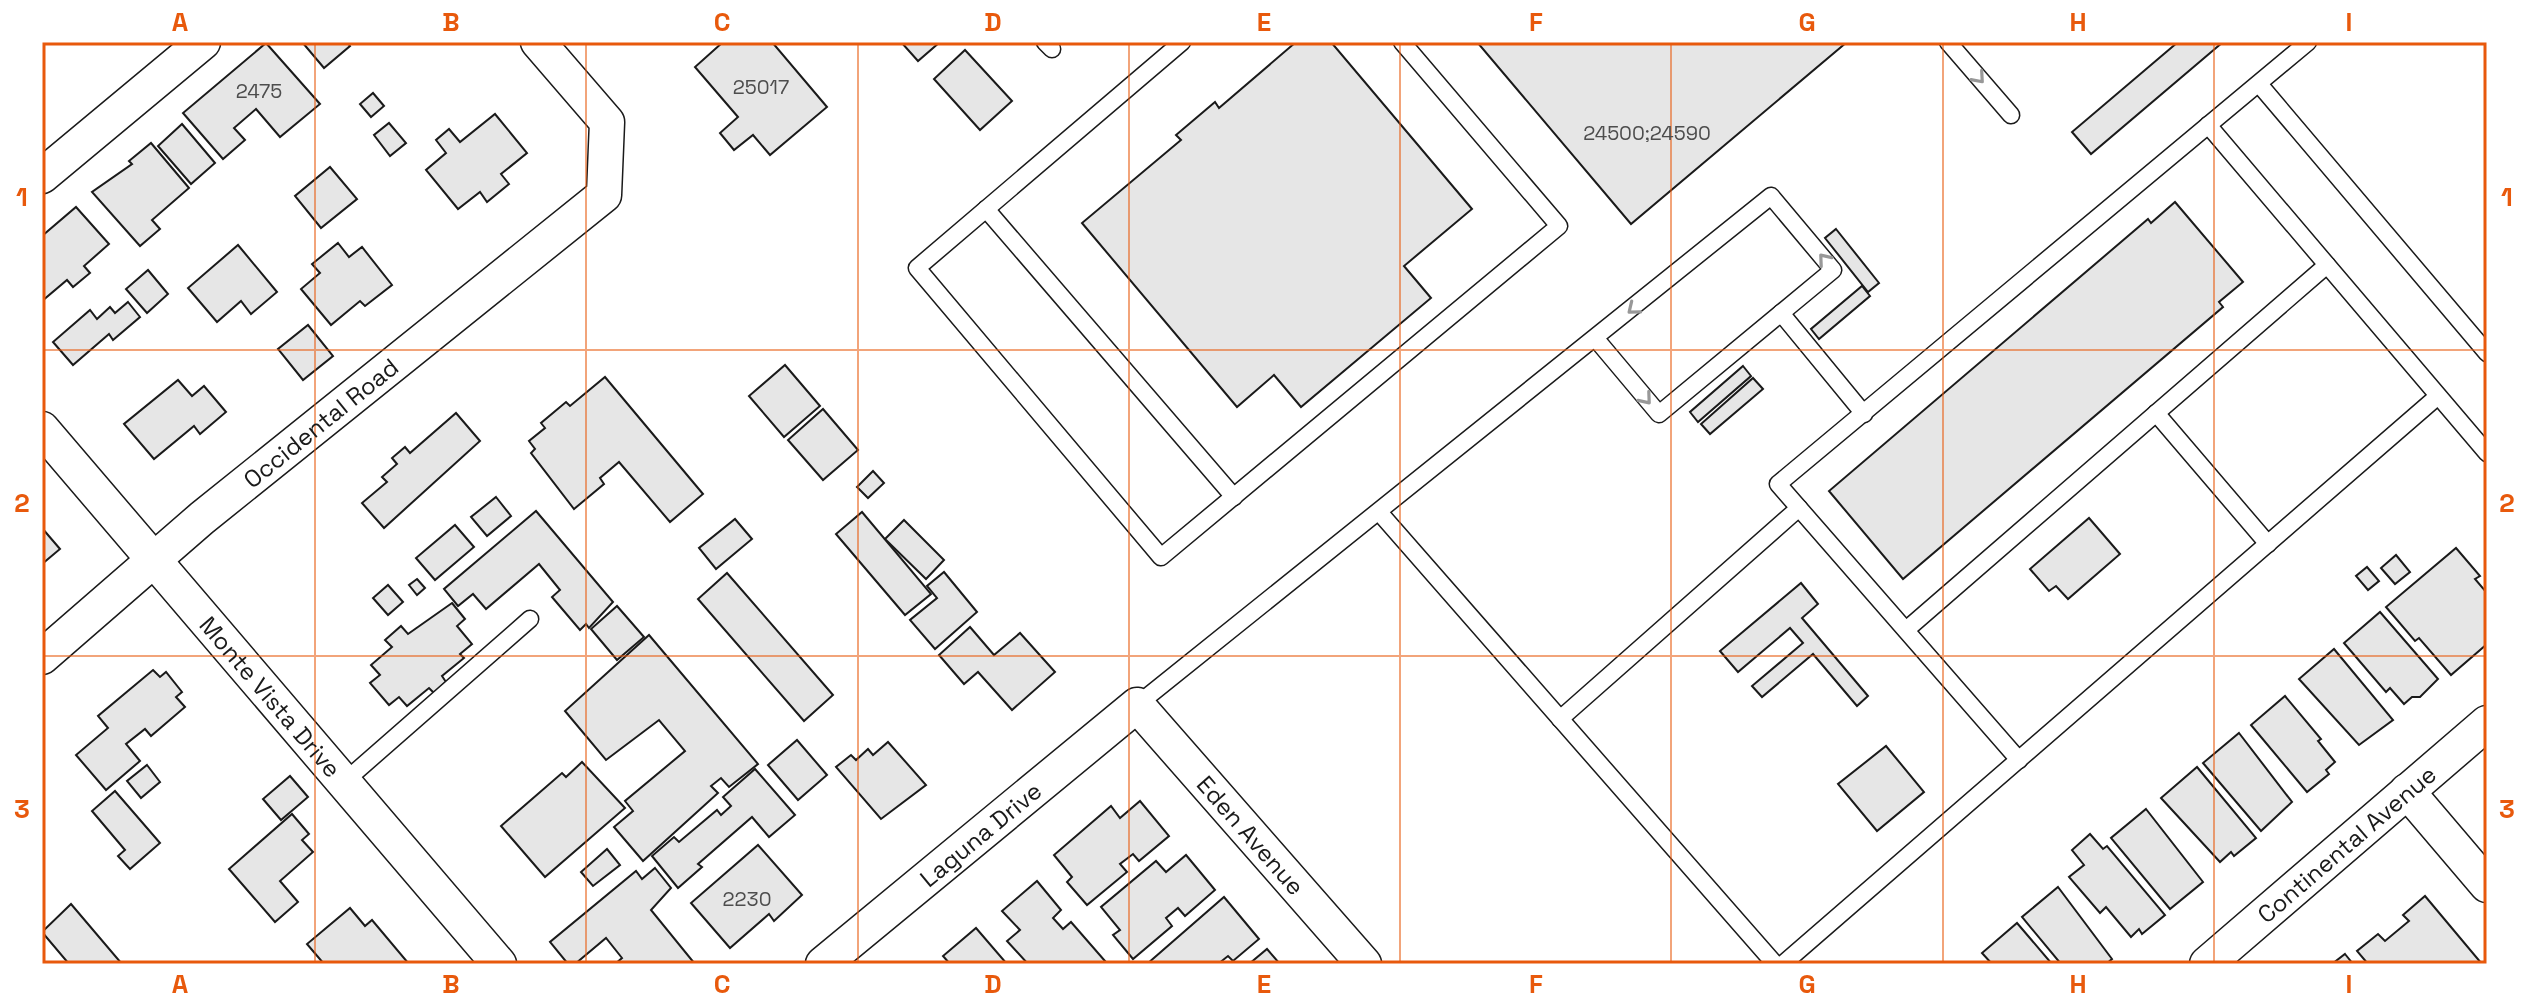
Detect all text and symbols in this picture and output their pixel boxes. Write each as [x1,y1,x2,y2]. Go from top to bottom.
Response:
text: A [172,5,189,39]
text: B [442,5,460,39]
text: C [714,5,730,39]
text: D [984,5,1002,39]
text: E [1257,5,1271,39]
text: F [1529,5,1543,39]
text: G [1798,5,1816,39]
text: H [2069,5,2087,39]
text: I [2346,5,2352,39]
one-way arrow [1970,69,1984,84]
house number: 25017 [733,74,789,100]
house number: 2475 [236,78,282,104]
house number: 24500;24590 [1583,120,1711,146]
text: 1 [16,180,28,214]
text: 1 [2501,180,2513,214]
one-way arrow [1819,254,1834,269]
one-way arrow [1628,299,1642,314]
street label: Occidental Road [237,351,405,495]
one-way arrow [1636,389,1651,404]
text: 2 [14,486,30,520]
text: 2 [2499,486,2515,520]
street label: Monte Vista Drive [193,610,348,784]
street label: Continental Avenue [2251,758,2442,930]
street label: Eden Avenue [1190,769,1312,901]
street label: Laguna Drive [913,775,1048,894]
text: 3 [14,792,30,826]
text: 3 [2499,792,2515,826]
house number: 2230 [723,886,771,912]
text: A [172,967,189,1001]
text: B [442,967,460,1001]
text: C [714,967,730,1001]
text: D [984,967,1002,1001]
text: E [1257,967,1271,1001]
text: F [1529,967,1543,1001]
text: G [1798,967,1816,1001]
text: H [2069,967,2087,1001]
text: I [2346,967,2352,1001]

